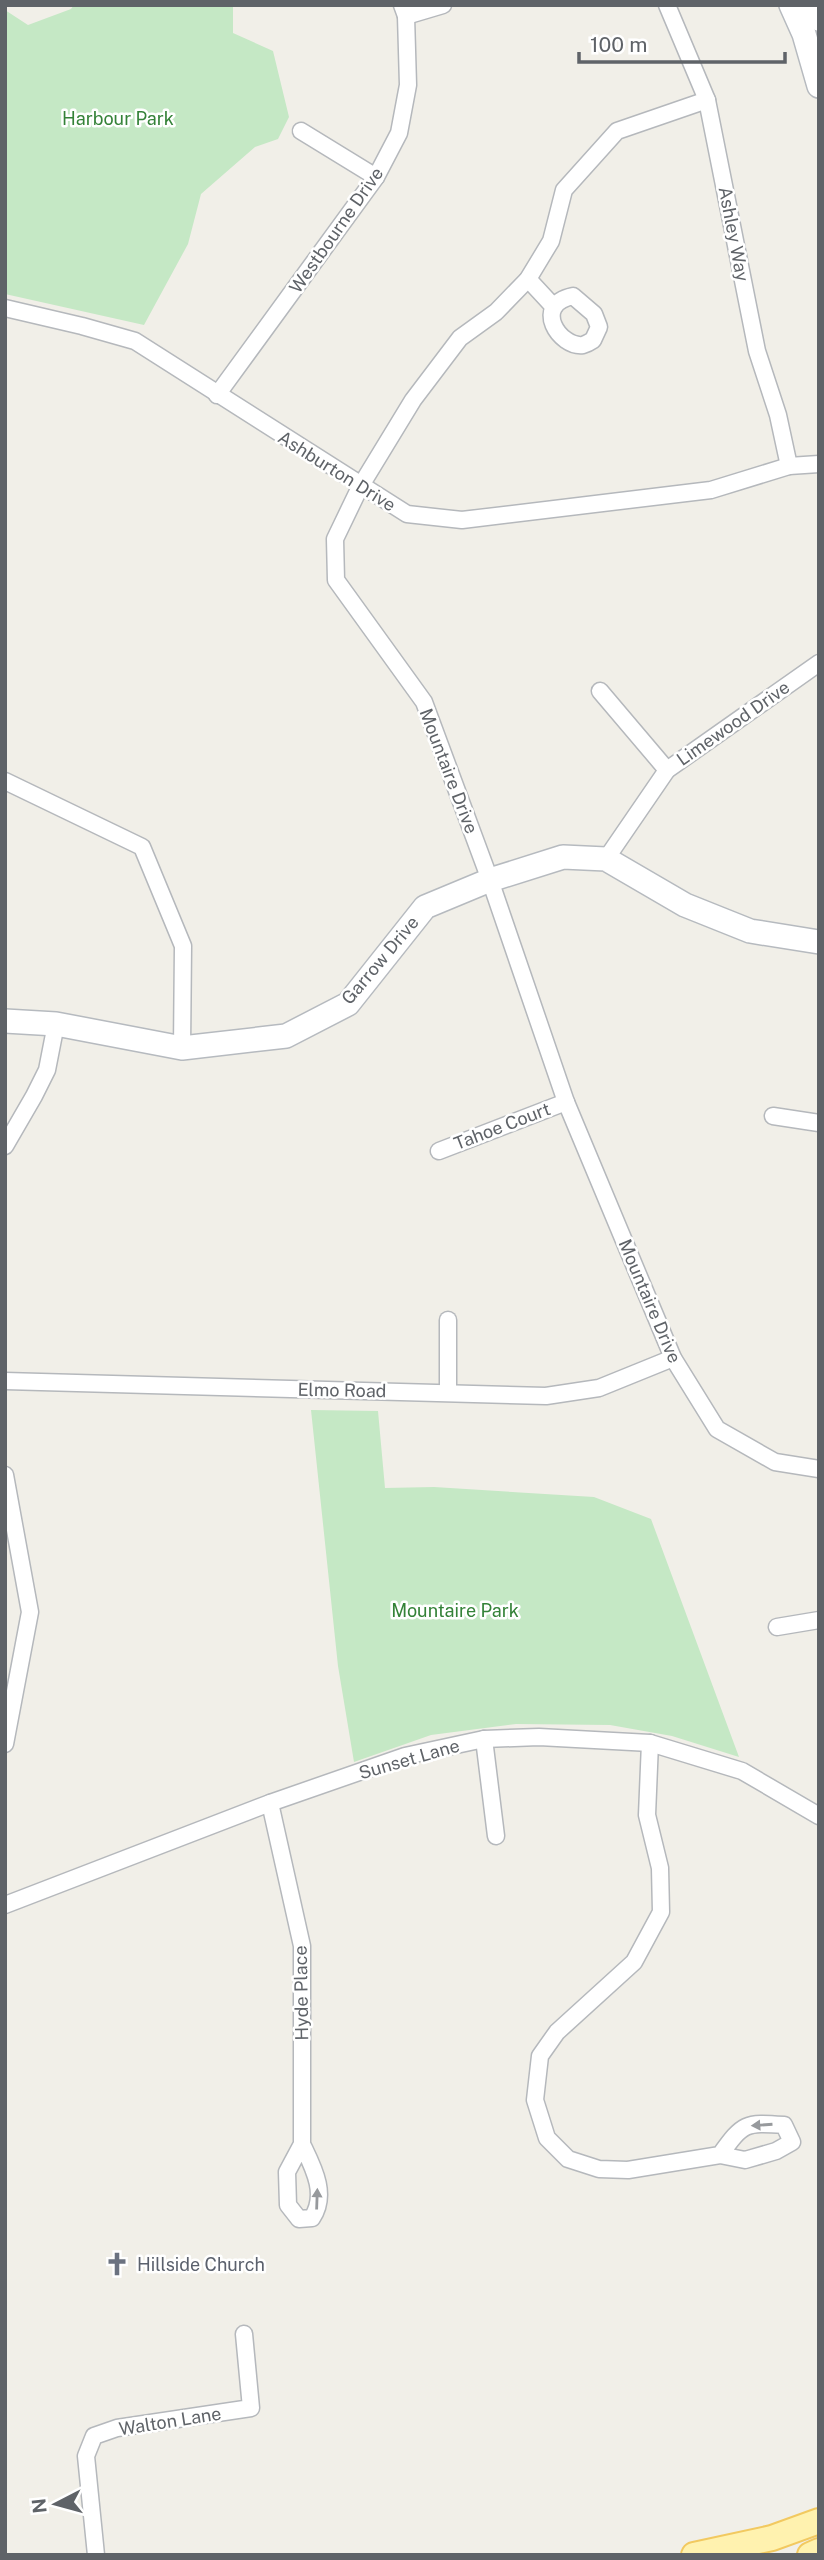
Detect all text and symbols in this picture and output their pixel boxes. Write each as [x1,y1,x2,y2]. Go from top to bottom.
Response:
scale bar [579,21,786,65]
text: 100 m [590,32,647,57]
park label: Harbour Park [62,108,174,129]
street label: Westbourne Drive [285,163,387,297]
street label: Ashley Way [715,185,754,284]
street label: Ashburton Drive [274,426,400,516]
street label: Limewood Drive [672,676,794,770]
street label: Mountaire Drive [415,705,483,837]
street label: Garrow Drive [337,912,423,1008]
street label: Tahoe Court [451,1098,553,1154]
street label: Mountaire Drive [614,1236,686,1366]
street label: Elmo Road [297,1379,387,1401]
park label: Mountaire Park [391,1600,519,1621]
street label: Sunset Lane [356,1735,462,1783]
street label: Hyde Place [290,1945,312,2041]
one-way arrow [751,2120,773,2131]
one-way arrow [312,2188,323,2210]
church icon: Hillside Church [103,2250,131,2278]
place label: Hillside Church [137,2254,265,2275]
street label: Walton Lane [117,2403,223,2439]
north arrow [21,2469,91,2539]
text: N [27,2497,51,2514]

